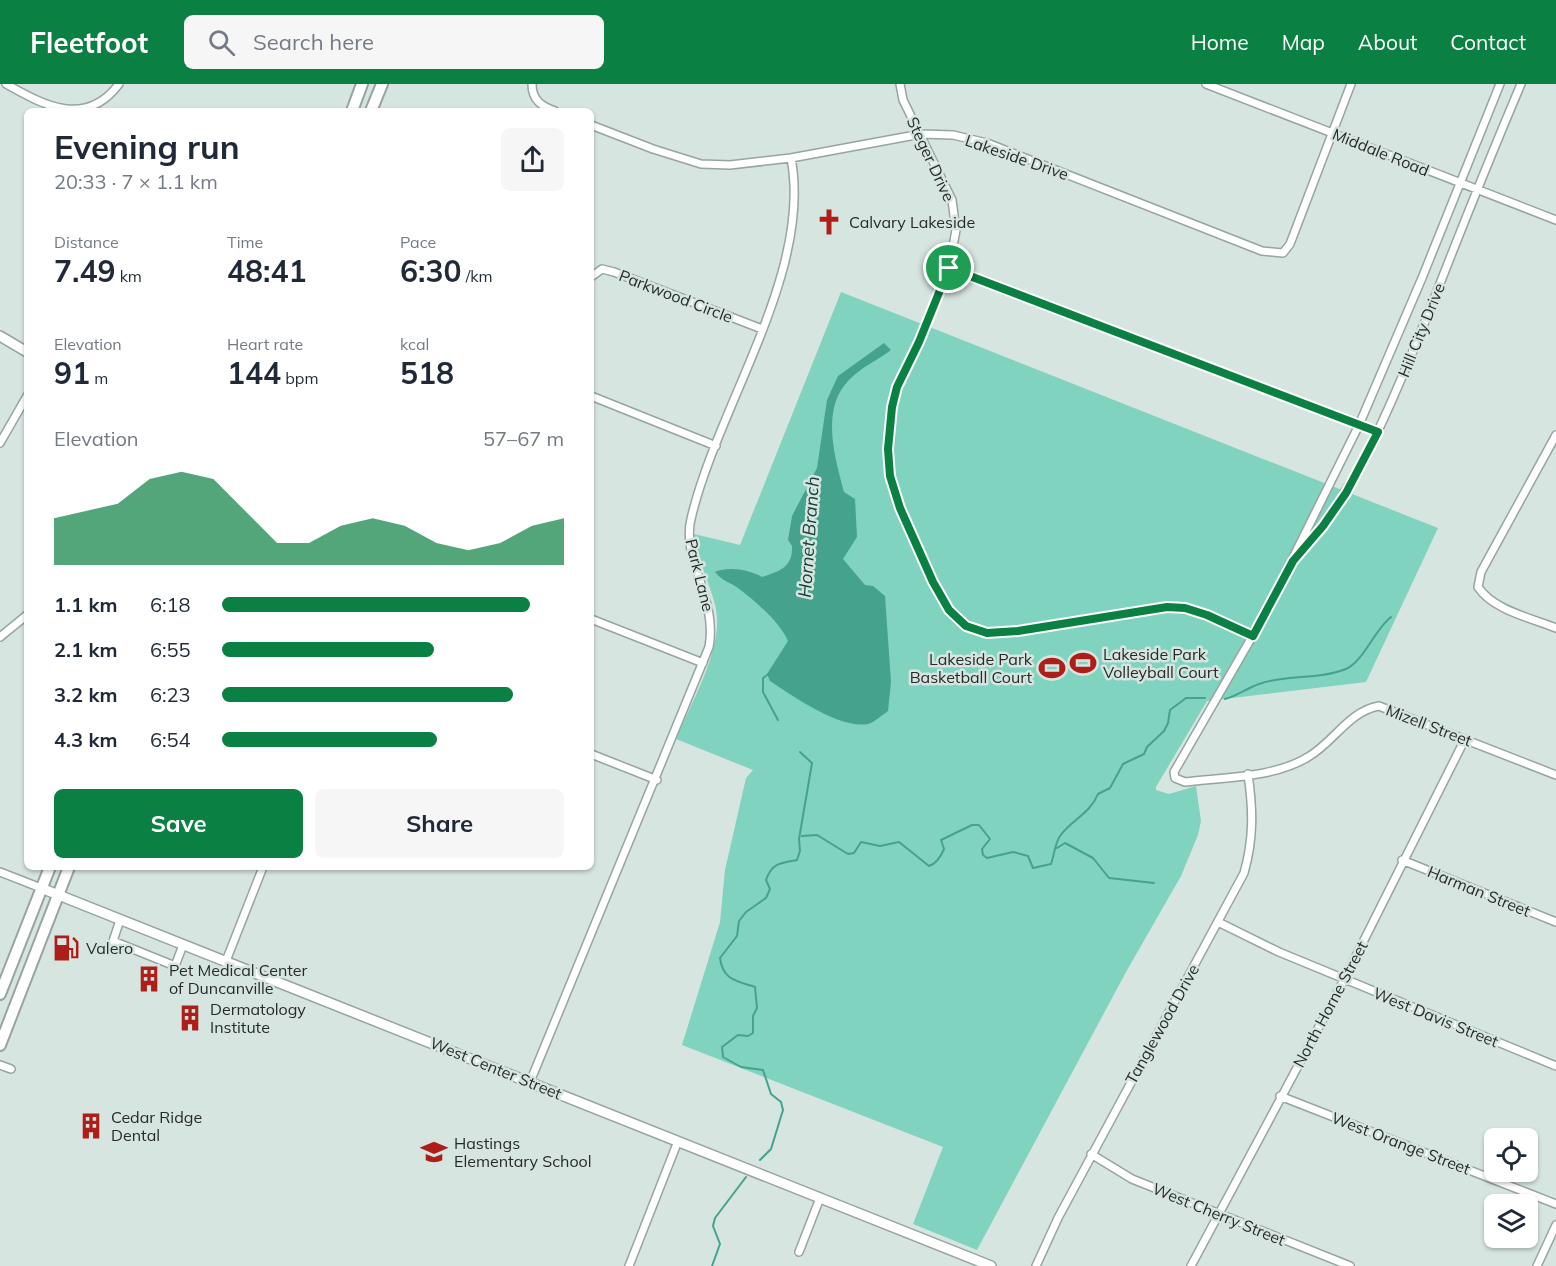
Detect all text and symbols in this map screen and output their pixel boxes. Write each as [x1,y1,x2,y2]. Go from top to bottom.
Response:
search box [184,15,604,69]
text: Fleetfoot [30,25,148,60]
icon: search [205,26,238,59]
text: Search here [253,28,374,56]
text: Home [1191,29,1249,55]
text: Map [1282,29,1325,55]
text: About [1358,29,1417,55]
text: Contact [1450,29,1526,55]
street label: Steger Drive [903,113,959,205]
street label: Middale Road [1330,124,1432,180]
text: Evening run [54,126,240,167]
button: share [501,128,564,191]
street label: Lakeside Drive [963,130,1071,184]
text: 20:33 · 7 × 1.1 km [54,169,218,194]
church icon: Calvary Lakeside [814,207,844,237]
place label: Calvary Lakeside [849,212,975,232]
text: Distance [54,232,119,252]
text: Time [227,232,263,252]
text: Pace [400,232,436,252]
pin [923,242,974,293]
icon: arrive [932,251,965,284]
text: 7.49 [54,252,115,290]
text: 48:41 [227,252,306,290]
text: 6:30 [400,252,461,290]
street label: Parkwood Circle [616,265,736,327]
text: km [115,266,142,286]
text: /km [461,266,492,286]
street label: Hill City Drive [1393,280,1449,380]
text: Elevation [54,334,122,354]
text: Heart rate [227,334,303,354]
text: kcal [400,334,429,354]
text: 91 [54,354,90,392]
text: 144 [227,354,281,392]
text: 518 [400,354,454,392]
text: m [90,368,108,388]
text: bpm [281,368,318,388]
text: Elevation [54,426,139,451]
text: 57–67 m [483,426,564,451]
water label: Hornet Branch [793,476,824,598]
street label: Park Lane [681,537,719,613]
text: 1.1 km [54,592,117,617]
text: 6:18 [150,592,191,617]
text: 2.1 km [54,637,117,662]
text: 6:55 [150,637,191,662]
place label: Lakeside Park Volleyball Court [1103,644,1219,682]
sports icon: Lakeside Park Volleyball Court [1068,648,1098,678]
place label: Lakeside Park Basketball Court [910,649,1033,687]
sports icon: Lakeside Park Basketball Court [1037,653,1067,683]
text: 3.2 km [54,682,117,707]
text: 6:23 [150,682,191,707]
street label: Mizell Street [1383,699,1475,751]
text: 4.3 km [54,727,117,752]
text: 6:54 [150,727,191,752]
button: Save [54,789,303,858]
button: Share [315,789,564,858]
street label: Harman Street [1425,861,1534,921]
fuel station icon: Valero [51,933,81,963]
street label: North Horne Street [1288,937,1372,1071]
place label: Valero [86,938,133,958]
place label: Pet Medical Center of Duncanville [169,960,307,998]
street label: Tanglewood Drive [1121,961,1203,1087]
building icon: Pet Medical Center of Duncanville [134,964,164,994]
street label: West Davis Street [1370,983,1502,1051]
place label: Dermatology Institute [210,999,306,1037]
building icon: Dermatology Institute [175,1003,205,1033]
street label: West Center Street [427,1032,565,1104]
place label: Cedar Ridge Dental [111,1107,202,1145]
street label: West Orange Street [1329,1107,1474,1179]
building icon: Cedar Ridge Dental [76,1111,106,1141]
map controls [1484,1128,1538,1248]
button: locate [1484,1128,1538,1182]
place label: Hastings Elementary School [454,1133,592,1171]
school or university icon: Hastings Elementary School [419,1137,449,1167]
street label: West Cherry Street [1150,1178,1289,1250]
button: layers [1484,1194,1538,1248]

